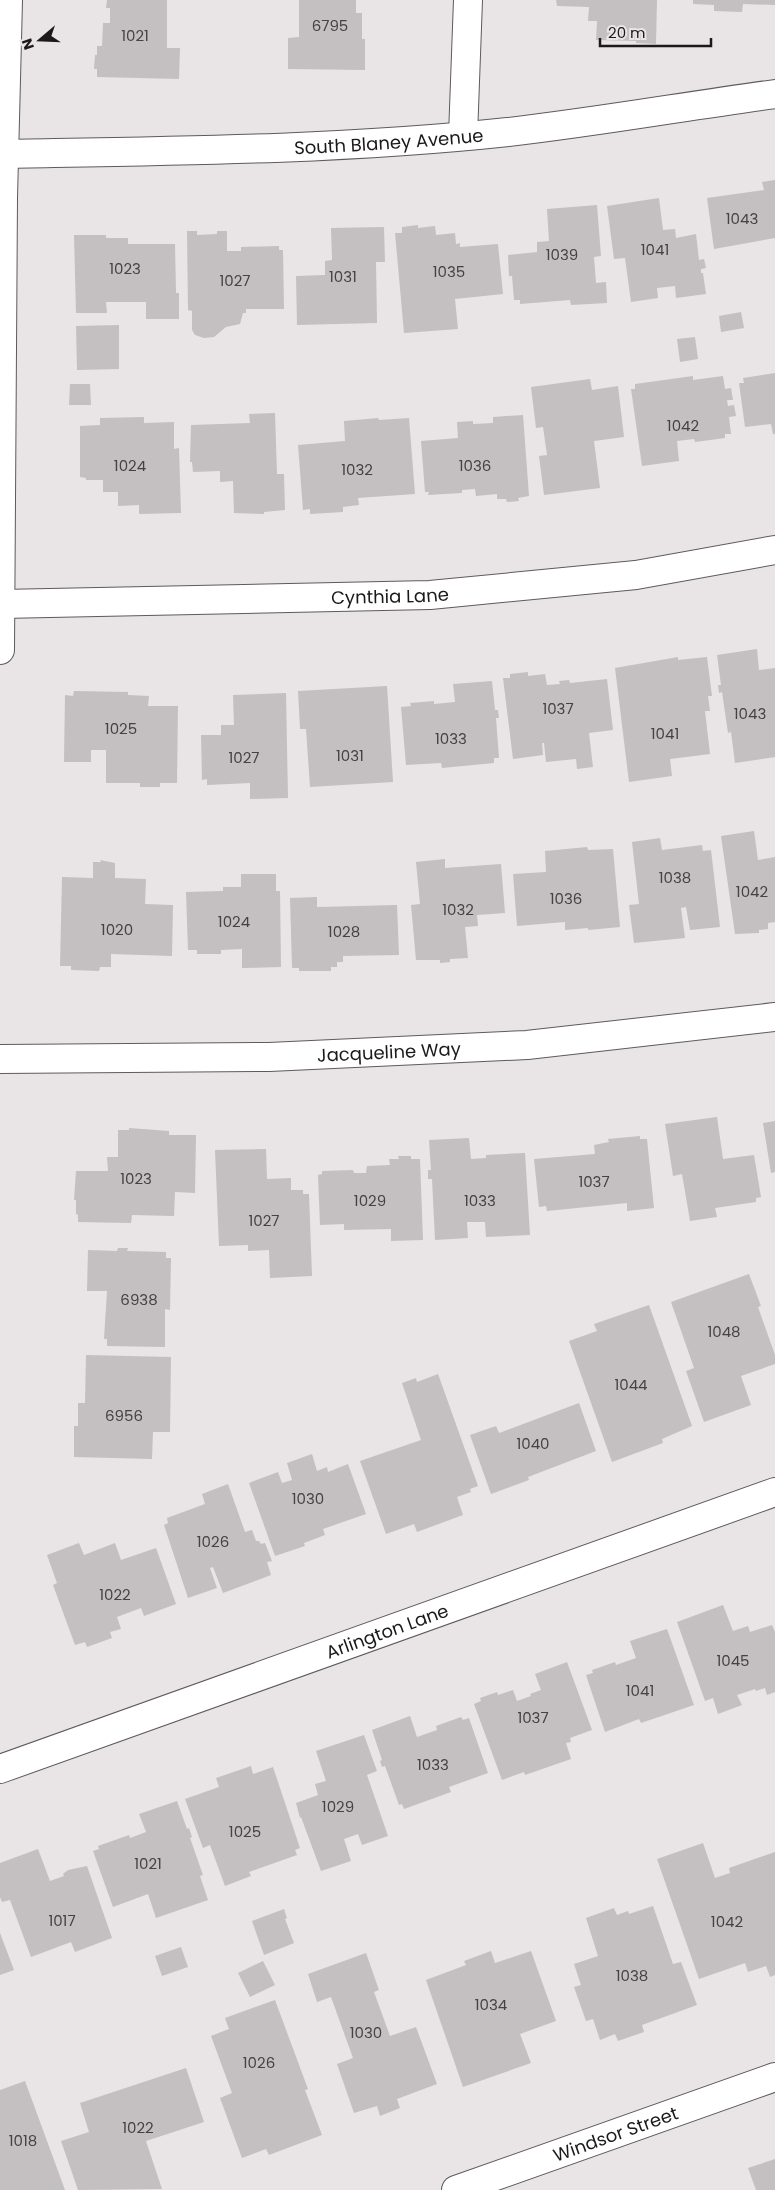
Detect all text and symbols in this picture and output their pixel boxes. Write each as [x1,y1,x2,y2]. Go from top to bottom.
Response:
north arrow [15,15,65,65]
house number: 6795 [312,15,348,36]
scale bar [600,15,711,47]
text: 20 m [608,22,646,43]
house number: 1021 [121,25,149,46]
text: N [17,36,39,52]
street label: South Blaney Avenue [294,122,484,160]
house number: 1043 [726,208,758,229]
house number: 1041 [641,239,669,260]
house number: 1039 [546,244,578,265]
house number: 1023 [109,258,141,279]
house number: 1035 [433,261,465,282]
house number: 1031 [329,266,357,287]
house number: 1027 [219,270,251,291]
house number: 1042 [667,415,699,436]
house number: 1024 [114,455,146,476]
house number: 1036 [459,455,491,476]
house number: 1032 [341,459,373,480]
street label: Cynthia Lane [331,581,450,610]
house number: 1037 [542,698,574,719]
house number: 1043 [734,703,766,724]
house number: 1025 [105,718,137,739]
house number: 1041 [651,723,679,744]
house number: 1033 [435,728,467,749]
house number: 1031 [336,745,364,766]
house number: 1027 [228,747,260,768]
house number: 1038 [659,867,691,888]
house number: 1042 [736,881,768,902]
house number: 1036 [550,888,582,909]
house number: 1032 [442,899,474,920]
house number: 1024 [218,911,250,932]
house number: 1020 [101,919,133,940]
house number: 1028 [328,921,360,942]
street label: Jacqueline Way [316,1036,461,1067]
house number: 1023 [120,1168,152,1189]
house number: 1037 [578,1171,610,1192]
house number: 1029 [354,1190,386,1211]
house number: 1033 [464,1190,496,1211]
house number: 1027 [248,1210,280,1231]
house number: 6938 [120,1289,158,1310]
house number: 1048 [707,1321,741,1342]
house number: 1044 [614,1374,648,1395]
house number: 6956 [105,1405,143,1426]
house number: 1040 [516,1433,550,1454]
house number: 1030 [292,1488,324,1509]
house number: 1026 [197,1531,229,1552]
house number: 1022 [99,1584,131,1605]
street label: Arlington Lane [322,1597,452,1664]
house number: 1045 [716,1650,750,1671]
house number: 1041 [626,1680,654,1701]
house number: 1037 [517,1707,549,1728]
house number: 1033 [417,1754,449,1775]
house number: 1029 [322,1796,354,1817]
house number: 1025 [229,1821,261,1842]
house number: 1021 [134,1853,162,1874]
house number: 1017 [48,1910,76,1931]
house number: 1042 [711,1911,743,1932]
house number: 1038 [616,1965,648,1986]
house number: 1034 [475,1994,507,2015]
house number: 1030 [350,2022,382,2043]
house number: 1026 [243,2052,275,2073]
street label: Windsor Street [549,2100,681,2167]
house number: 1022 [122,2117,154,2138]
house number: 1018 [9,2130,37,2151]

